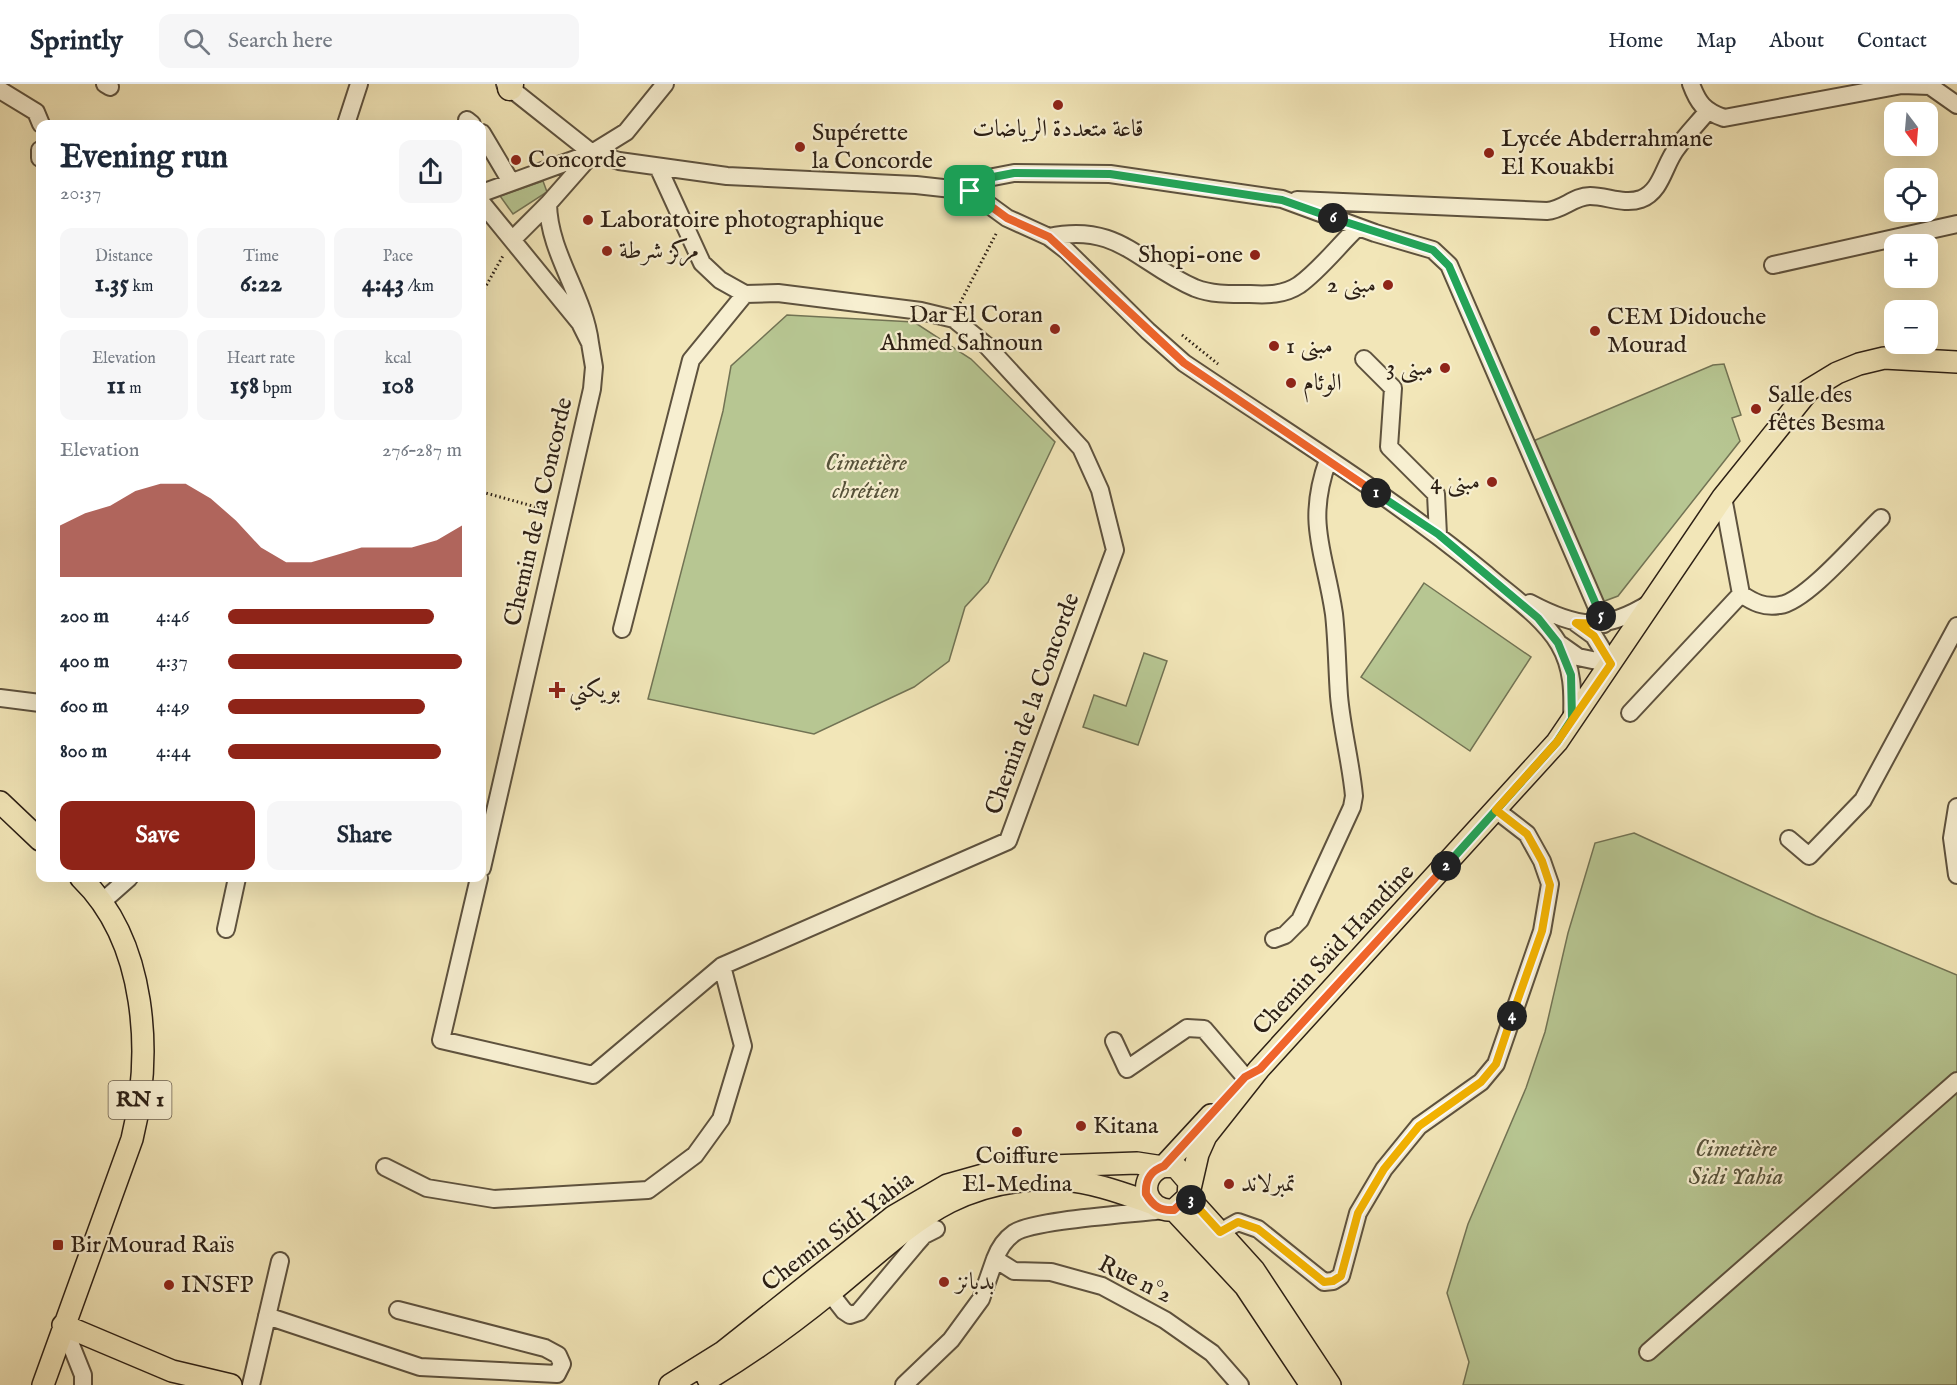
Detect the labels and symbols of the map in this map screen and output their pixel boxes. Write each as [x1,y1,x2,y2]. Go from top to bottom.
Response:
marker: قاعة متعددة الرياضات [1051,98,1065,112]
north arrow [1884,102,1938,156]
place label: قاعة متعددة الرياضات [972,114,1144,145]
place label: Supérette la Concorde [812,118,933,177]
place label: Lycée Abderrahmane El Kouakbi [1501,124,1713,183]
marker: Supérette la Concorde [793,140,807,154]
place label: Concorde [528,145,627,176]
marker: Lycée Abderrahmane El Kouakbi [1482,146,1496,160]
marker: Concorde [509,153,523,167]
pin [944,165,995,216]
pin: 6 [1318,203,1348,233]
place label: Laboratoire photographique [600,205,884,236]
marker: Laboratoire photographique [581,213,595,227]
place label: مركز شرطة [619,236,699,267]
place label: Shopi-one [1138,240,1243,271]
marker: مركز شرطة [600,244,614,258]
marker: Shopi-one [1248,248,1262,262]
place label: مبنى 2 [1327,270,1376,301]
marker: مبنى 2 [1381,278,1395,292]
place label: Dar El Coran Ahmed Sahnoun [879,300,1043,359]
place label: CEM Didouche Mourad [1607,302,1766,361]
marker: Dar El Coran Ahmed Sahnoun [1048,322,1062,336]
marker: CEM Didouche Mourad [1588,324,1602,338]
place label: مبنى 1 [1286,331,1333,362]
marker: مبنى 1 [1267,339,1281,353]
place label: مبنى 3 [1386,353,1433,384]
marker: مبنى 3 [1438,361,1452,375]
place label: الوئام [1303,368,1342,403]
marker: الوئام [1284,376,1298,390]
place label: Salle des fêtes Besma [1768,380,1885,439]
street label: Chemin de la Concorde [498,395,580,629]
marker: Salle des fêtes Besma [1749,402,1763,416]
park label: Cimetière chrétien [825,448,907,507]
place label: مبنى 4 [1430,467,1480,498]
marker: مبنى 4 [1485,475,1499,489]
pin: 1 [1361,478,1391,508]
street label: Chemin de la Concorde [978,589,1088,819]
pin: 5 [1586,601,1616,631]
place label: بويكني [569,675,621,711]
marker: بويكني [550,683,564,697]
pin: 2 [1431,851,1461,881]
street label: Chemin Saïd Hamdine [1246,858,1422,1042]
pin: 4 [1497,1001,1527,1031]
road number: RN 1 [108,1081,172,1119]
place label: Kitana [1093,1111,1159,1142]
marker: Kitana [1074,1119,1088,1133]
marker: Coiffure El-Medina [1010,1125,1024,1139]
park label: Cimetière Sidi Yahia [1689,1134,1783,1193]
place label: Coiffure El-Medina [962,1141,1073,1200]
street label: Chemin Sidi Yahia [756,1164,921,1299]
place label: تمبرلاند [1241,1169,1296,1200]
marker: تمبرلاند [1222,1177,1236,1191]
pin: 3 [1176,1185,1206,1215]
place label: Bir Mourad Raïs [70,1230,235,1261]
marker: Bir Mourad Raïs [51,1238,65,1252]
street label: Rue n°2 [1093,1249,1177,1311]
place label: بدبانز [953,1267,995,1298]
place label: INSFP [181,1270,253,1301]
marker: بدبانز [937,1275,951,1289]
marker: INSFP [162,1278,176,1292]

